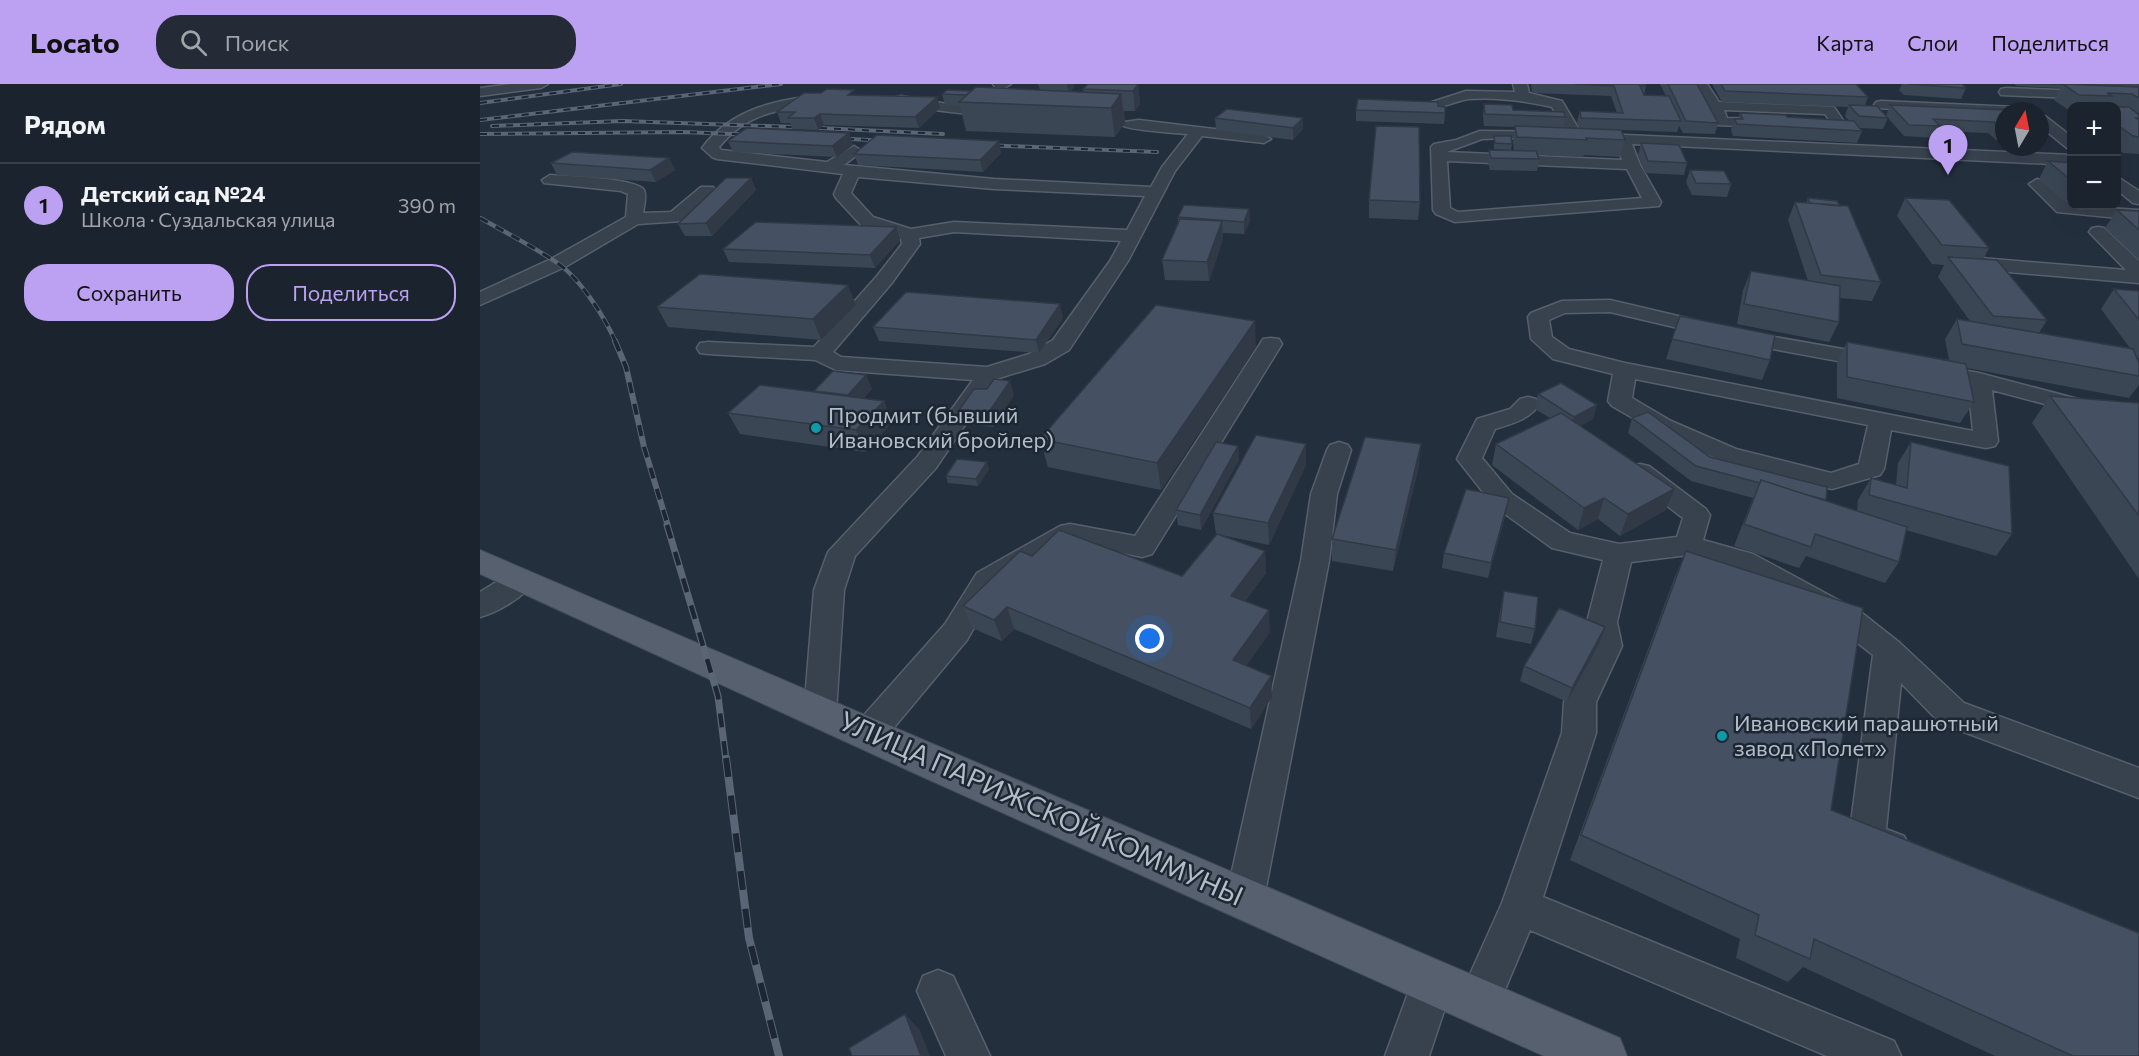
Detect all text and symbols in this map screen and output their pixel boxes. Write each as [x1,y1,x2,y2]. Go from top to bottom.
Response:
search box [156,15,576,69]
text: Locato [30,25,120,59]
icon: search [177,26,210,59]
text: Поиск [225,29,290,56]
text: Карта [1816,30,1874,55]
text: Слои [1907,30,1958,55]
text: Поделиться [1991,30,2109,55]
north arrow [1995,102,2049,156]
map controls [2067,102,2121,210]
button: + [2067,102,2121,156]
text: Рядом [24,108,106,139]
pin: 1 [1928,126,1968,175]
button: − [2067,156,2121,210]
text: Детский сад №24 [81,180,266,207]
text: 1 [39,193,48,217]
text: 390 m [398,193,456,217]
text: Школа · Суздальская улица [81,207,335,231]
button: Сохранить [24,264,234,321]
button: Поделиться [246,264,456,321]
place label: Продмит (бывший Ивановский бройлер) [828,401,1054,453]
marker: Продмит (бывший Ивановский бройлер) [809,421,823,435]
your location [1135,624,1164,653]
street label: УЛИЦА ПАРИЖСКОЙ КОММУНЫ [835,703,1249,912]
place label: Ивановский парашютный завод «Полет» [1734,709,1999,761]
marker: Ивановский парашютный завод «Полет» [1715,729,1729,743]

